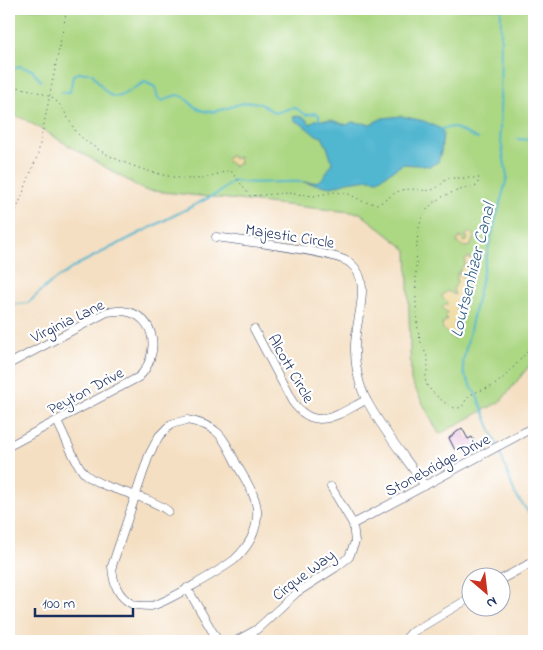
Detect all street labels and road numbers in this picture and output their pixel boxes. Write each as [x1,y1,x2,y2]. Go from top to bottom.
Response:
street label: Majestic Circle [243,218,337,256]
street label: Virginia Lane [26,293,110,350]
street label: Alcott Circle [261,330,320,409]
street label: Peyton Drive [43,361,129,422]
street label: Stonebridge Drive [381,428,496,504]
street label: Cirque Way [268,544,341,607]

